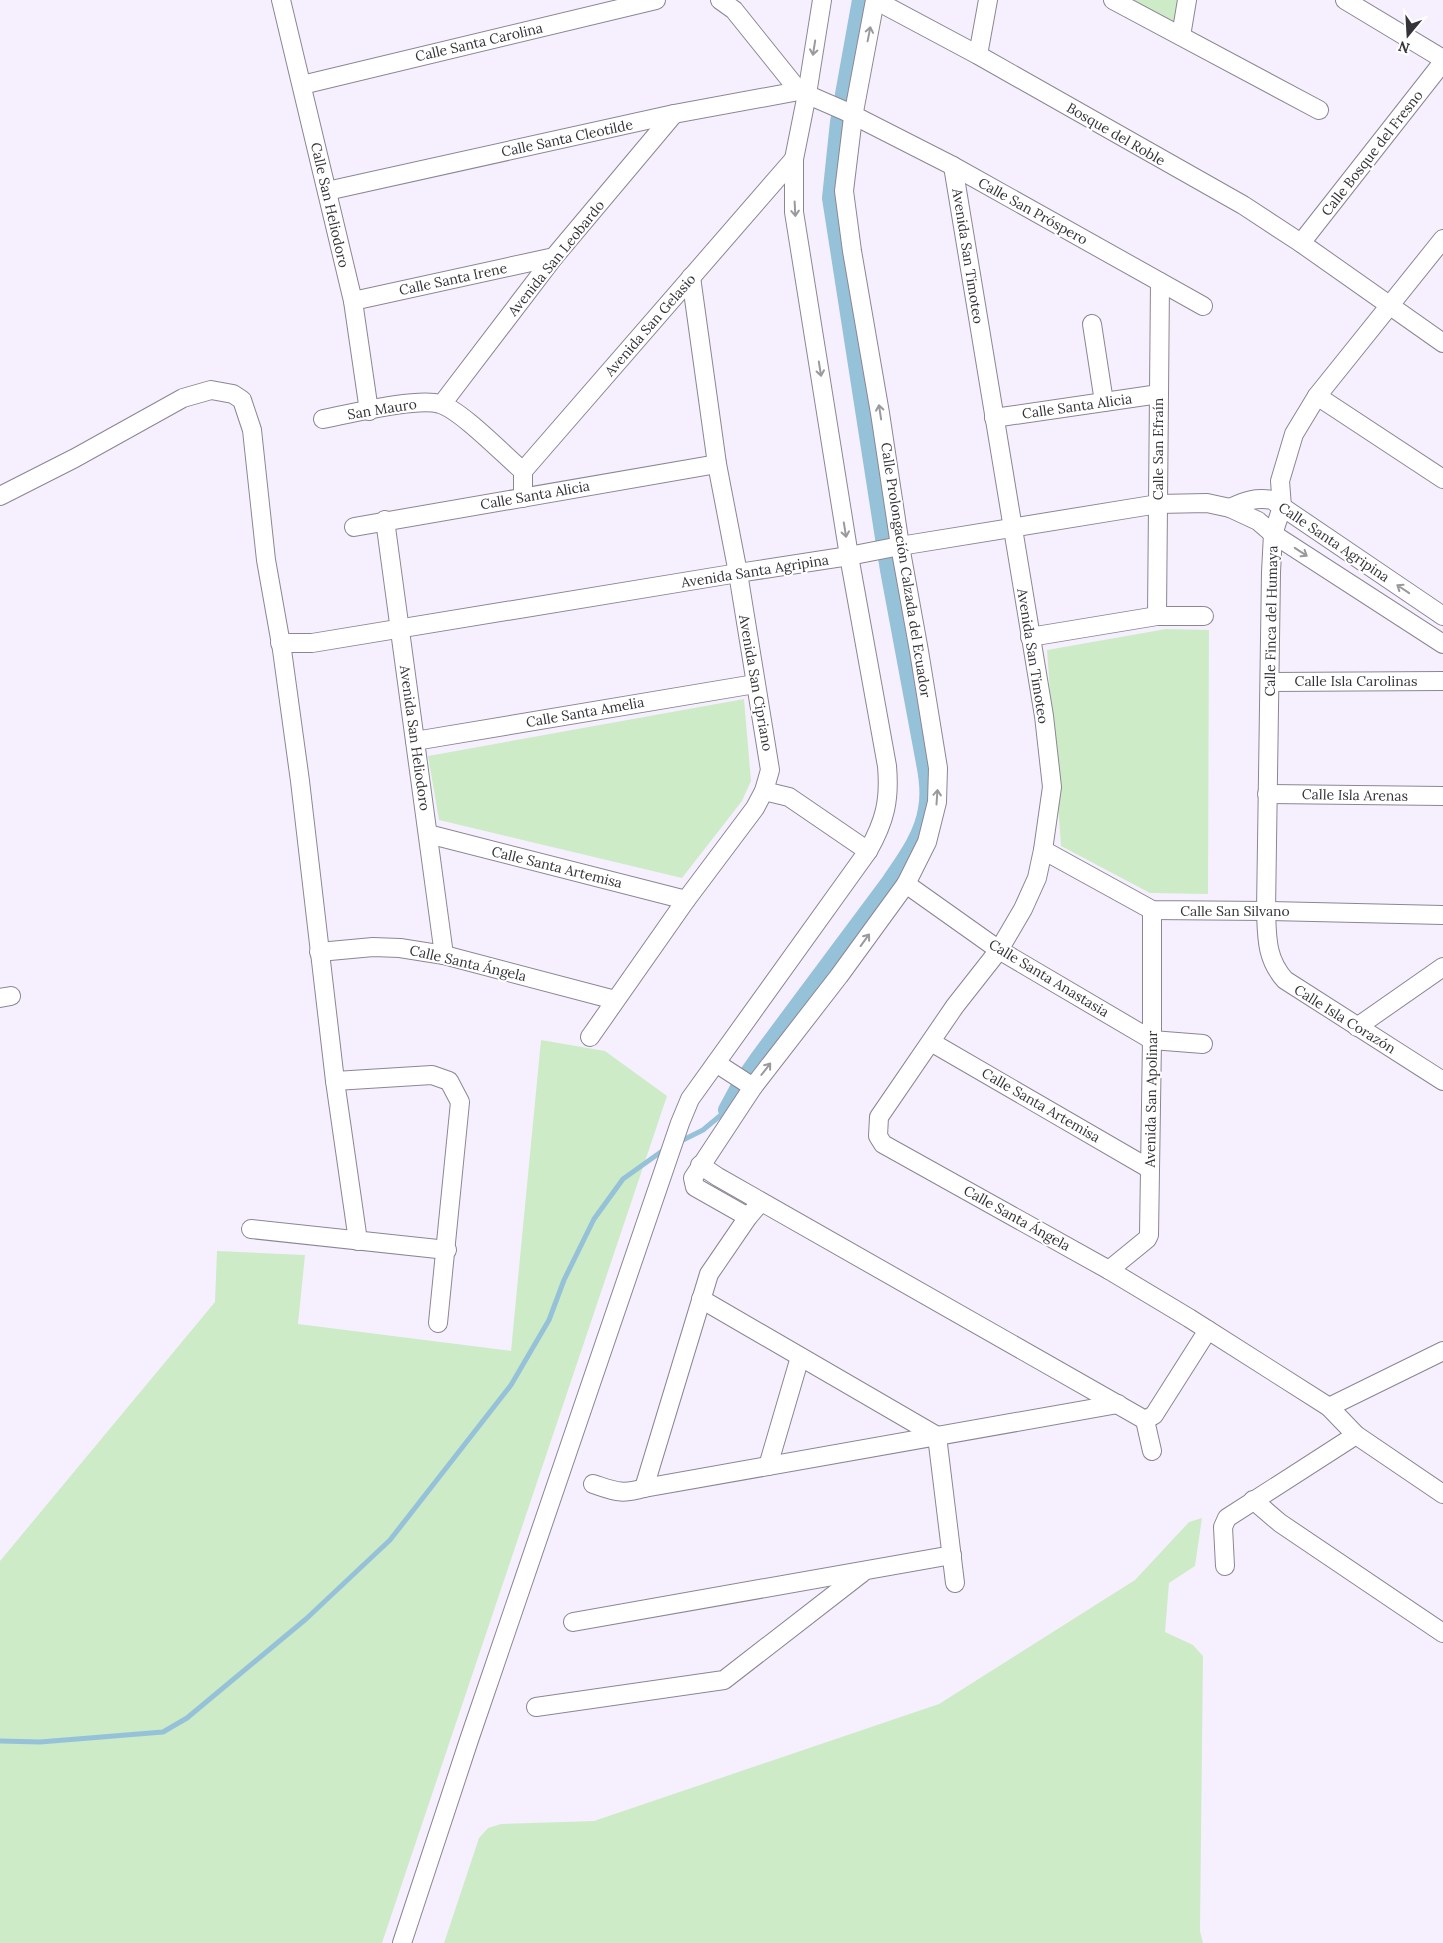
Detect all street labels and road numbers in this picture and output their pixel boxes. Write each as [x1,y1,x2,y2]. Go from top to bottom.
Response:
street label: Calle Santa Carolina [413,19,545,65]
street label: Calle Bosque del Fresno [1317,87,1427,219]
street label: Bosque del Roble [1063,98,1169,170]
street label: Calle Santa Cleotilde [500,115,635,161]
street label: Calle San Heliodoro [307,141,353,269]
street label: Calle San Próspero [975,173,1091,249]
street label: Avenida San Timoteo [948,186,988,325]
street label: Avenida San Leobardo [503,196,608,320]
street label: Calle Santa Irene [397,259,509,299]
street label: Avenida San Gelasio [600,270,699,381]
street label: Calle Santa Alicia [1021,389,1133,423]
street label: San Mauro [346,395,418,423]
street label: Calle San Efraín [1149,397,1167,500]
street label: Calle Prolongación Calzada del Ecuador [877,441,935,699]
street label: Calle Santa Alicia [479,477,591,513]
street label: Calle Santa Agripina [1275,498,1393,586]
street label: Calle Finca del Humaya [1261,545,1281,697]
street label: Avenida Santa Agripina [679,550,830,592]
street label: Avenida San Timoteo [1013,586,1053,725]
street label: Avenida San Cipriano [735,612,777,753]
street label: Avenida San Heliodoro [396,663,434,812]
street label: Calle Isla Carolinas [1295,672,1417,690]
street label: Calle Santa Amelia [525,693,645,731]
street label: Calle Isla Arenas [1302,785,1408,805]
street label: Calle Santa Artemisa [490,842,624,892]
street label: Calle San Silvano [1180,902,1290,920]
street label: Calle Santa Anastasia [986,935,1112,1021]
street label: Calle Santa Ángela [408,941,528,985]
street label: Calle Isla Corazón [1291,980,1400,1058]
street label: Avenida San Apolinar [1141,1030,1161,1169]
street label: Calle Santa Artemisa [979,1064,1103,1146]
street label: Calle Santa Ángela [960,1181,1074,1255]

